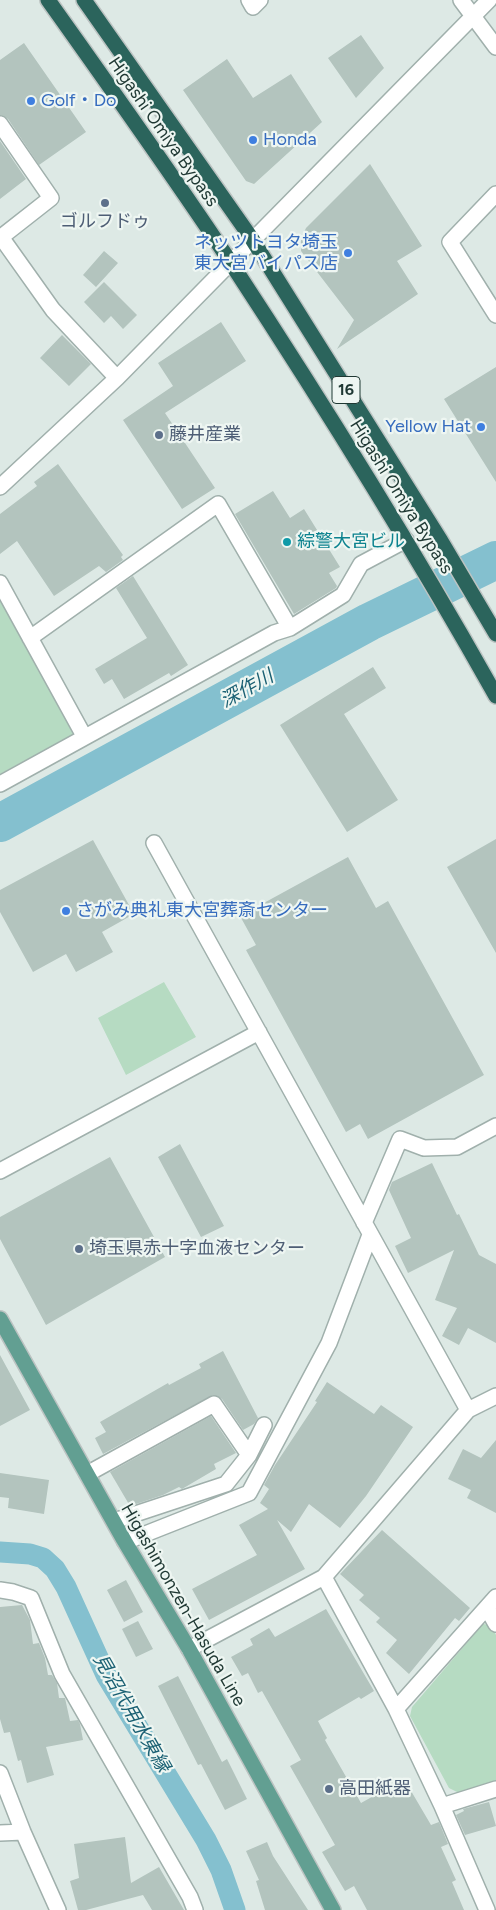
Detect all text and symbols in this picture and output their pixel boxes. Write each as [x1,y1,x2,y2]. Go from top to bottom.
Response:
street label: Higashi Omiya Bypass [103,53,223,211]
place label: Golf・Do [41,90,117,112]
marker: Golf・Do [25,95,37,107]
place label: Honda [263,129,317,151]
marker: Honda [247,134,259,146]
marker: ゴルフドゥ [99,197,111,209]
place label: ゴルフドゥ [60,211,150,233]
place label: ネッツトヨタ埼玉 東大宮バイパス店 [194,232,338,274]
marker: ネッツトヨタ埼玉 東大宮バイパス店 [342,247,354,259]
road number: 16 [332,376,360,404]
street label: Higashi Omiya Bypass [345,416,457,578]
place label: Yellow Hat [385,416,471,438]
marker: Yellow Hat [475,421,487,433]
place label: 藤井産業 [169,424,241,446]
marker: 藤井産業 [153,429,165,441]
place label: 綜警大宮ビル [297,531,405,553]
marker: 綜警大宮ビル [281,536,293,548]
water label: 深作川 [217,665,277,713]
place label: さがみ典礼東大宮葬斎センター [76,900,328,922]
marker: さがみ典礼東大宮葬斎センター [60,905,72,917]
place label: 埼玉県赤十字血液センター [89,1238,305,1260]
marker: 埼玉県赤十字血液センター [73,1243,85,1255]
street label: Higashimonzen-Hasuda Line [116,1500,250,1710]
water label: 見沼代用水東縁 [88,1650,174,1776]
place label: 高田紙器 [339,1778,411,1800]
marker: 高田紙器 [323,1783,335,1795]

